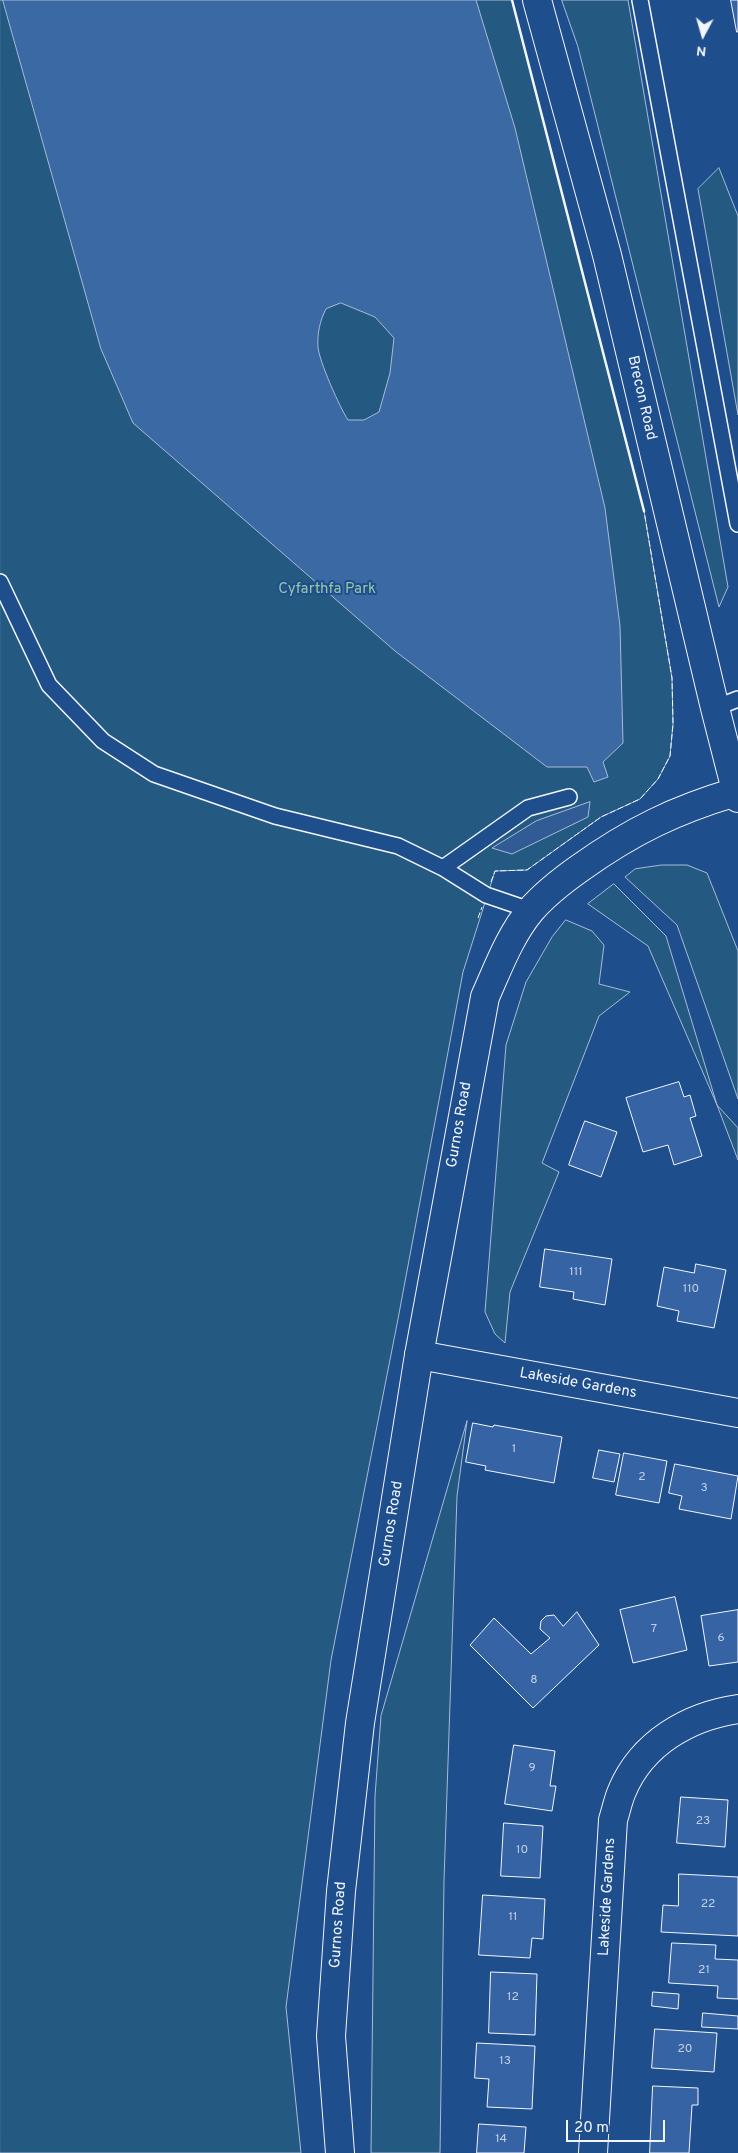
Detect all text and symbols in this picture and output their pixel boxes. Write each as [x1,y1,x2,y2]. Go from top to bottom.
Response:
north arrow [678,10,728,60]
text: N [695,41,707,59]
street label: Brecon Road [623,354,659,442]
park label: Cyfarthfa Park [278,581,376,599]
street label: Gurnos Road [444,1081,476,1169]
house number: 111 [569,1266,583,1280]
house number: 110 [683,1283,699,1297]
street label: Lakeside Gardens [518,1365,638,1403]
house number: 1 [512,1443,516,1457]
house number: 2 [638,1471,646,1485]
street label: Gurnos Road [376,1480,408,1568]
house number: 3 [700,1482,708,1496]
house number: 7 [651,1623,657,1637]
house number: 6 [717,1632,725,1646]
house number: 8 [530,1674,538,1688]
house number: 9 [528,1762,536,1776]
house number: 23 [696,1815,710,1829]
street label: Lakeside Gardens [596,1837,620,1957]
house number: 10 [516,1844,528,1858]
street label: Gurnos Road [327,1881,351,1969]
house number: 22 [701,1898,715,1912]
house number: 11 [509,1911,517,1925]
house number: 21 [698,1964,710,1978]
house number: 12 [507,1991,519,2005]
house number: 20 [677,2043,693,2057]
house number: 13 [499,2055,511,2069]
scale bar [568,2110,667,2142]
text: 20 m [574,2119,609,2138]
house number: 14 [495,2133,507,2147]

